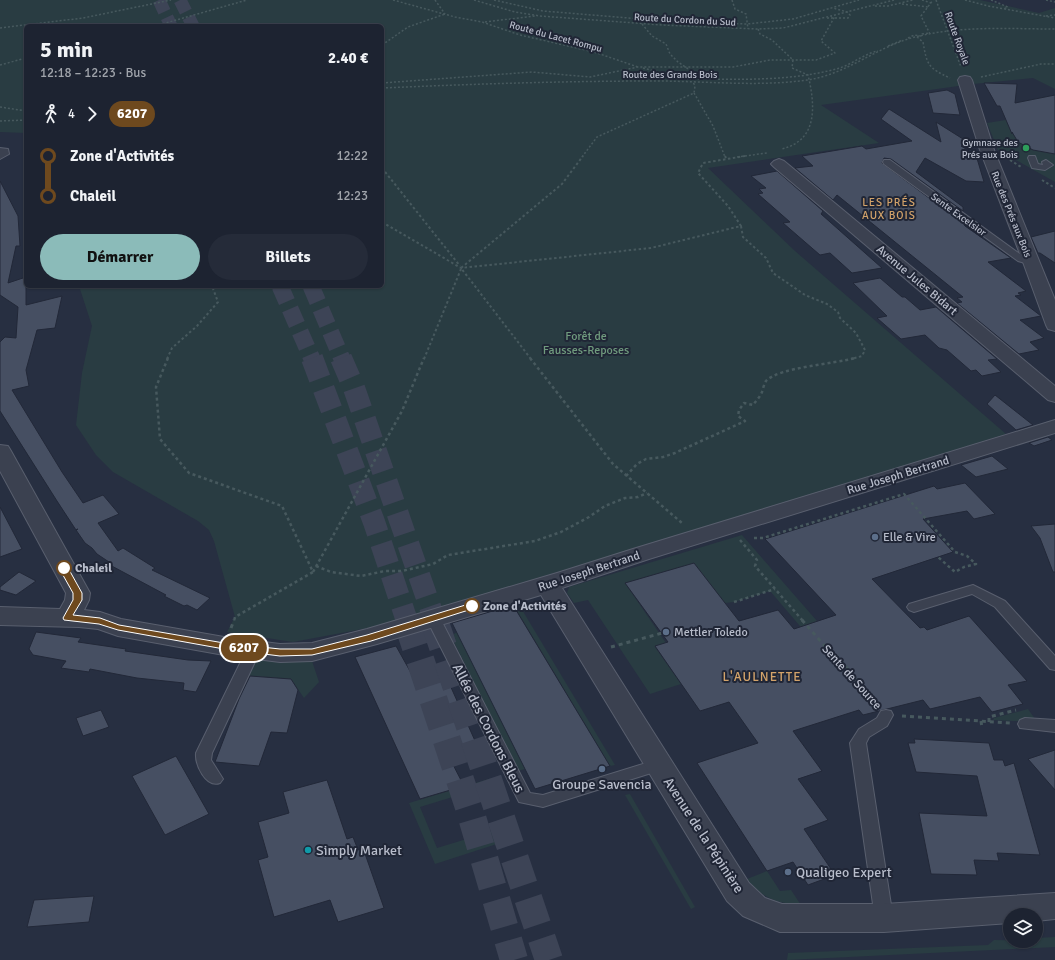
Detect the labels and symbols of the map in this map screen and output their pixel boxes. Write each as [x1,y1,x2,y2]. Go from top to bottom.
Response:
street label: Route Royale [942,10,972,66]
street label: Route du Cordon du Sud [634,11,736,29]
street label: Route du Lacet Rompu [508,19,603,55]
street label: Route des Grands Bois [623,69,718,81]
place label: Gymnase des Prés aux Bois [962,137,1019,161]
marker: Gymnase des Prés aux Bois [1021,143,1031,153]
street label: Rue des Prés aux Bois [988,170,1034,260]
street label: Sente Excelsior [928,191,989,239]
district label: LES PRÉS AUX BOIS [862,195,916,222]
street label: Avenue Jules Bidart [873,242,960,319]
park label: Forêt de Fausses-Reposes [543,329,629,358]
street label: Rue Joseph Bertrand [845,453,951,498]
place label: Elle & Vire [883,530,936,545]
marker: Elle & Vire [870,532,880,542]
street label: Rue Joseph Bertrand [536,548,642,595]
marker: Chaleil [56,560,72,576]
place label: Chaleil [75,561,112,576]
marker: Zone d'Activités [464,598,480,614]
place label: Zone d'Activités [483,599,567,614]
place label: Mettler Toledo [674,625,748,640]
marker: Mettler Toledo [661,627,671,637]
line badge: 6207 [216,635,272,661]
street label: Sente de Source [819,642,885,713]
street label: Allée des Cordons Bleus [449,661,528,796]
district label: L'AULNETTE [722,669,802,685]
marker: Groupe Savencia [597,764,607,774]
street label: Avenue de la Pépinière [660,774,747,896]
place label: Groupe Savencia [552,776,652,793]
place label: Simply Market [316,842,402,859]
marker: Simply Market [303,845,313,855]
place label: Qualigeo Expert [796,864,892,881]
marker: Qualigeo Expert [783,867,793,877]

